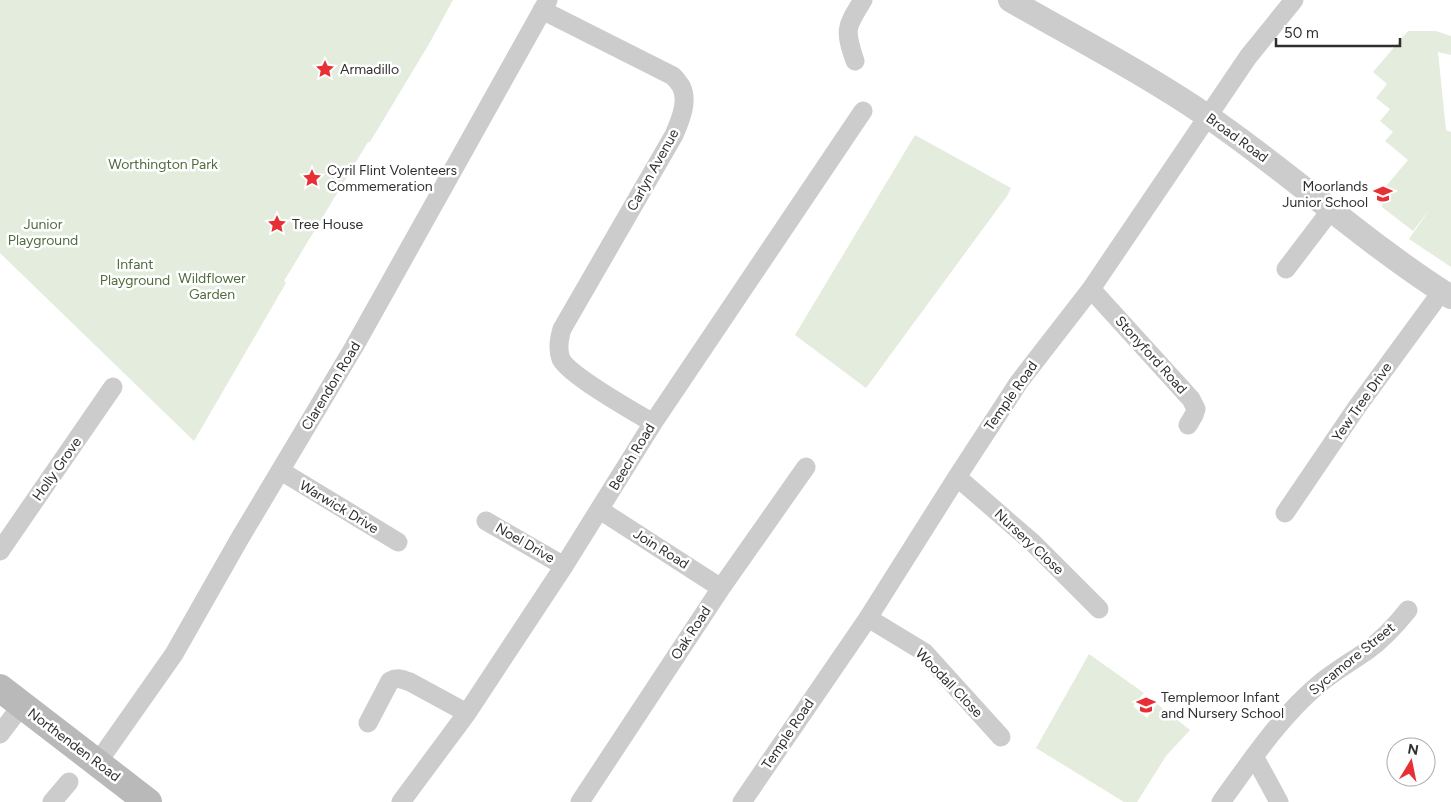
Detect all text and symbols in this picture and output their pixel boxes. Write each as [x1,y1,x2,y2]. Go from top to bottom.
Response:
scale bar [1276,15,1400,47]
text: 50 m [1284,24,1319,42]
place icon: Armadillo [314,58,336,80]
place label: Armadillo [340,61,399,78]
street label: Broad Road [1203,110,1271,166]
street label: Carlyn Avenue [623,126,683,214]
park label: Worthington Park [108,156,218,173]
place label: Cyril Flint Volenteers Commemeration [327,162,457,195]
place icon: Cyril Flint Volenteers Commemeration [301,167,323,189]
place label: Moorlands Junior School [1282,178,1368,211]
school or university icon: Moorlands Junior School [1372,183,1394,205]
place icon: Tree House [266,213,288,235]
park label: Junior Playground [8,216,78,249]
place label: Tree House [292,216,364,233]
park label: Infant Playground [100,256,170,289]
park label: Wildflower Garden [178,270,246,303]
street label: Stonyford Road [1112,313,1190,397]
street label: Clarendon Road [298,339,364,433]
street label: Temple Road [981,358,1041,434]
street label: Yew Tree Drive [1329,359,1396,445]
street label: Beech Road [605,421,659,493]
street label: Holly Grove [29,434,85,504]
street label: Warwick Drive [296,477,382,537]
street label: Nursery Close [991,506,1067,579]
street label: Noel Drive [492,519,558,567]
street label: Join Road [630,525,692,573]
street label: Oak Road [667,603,715,663]
street label: Sycamore Street [1306,619,1398,699]
street label: Woodall Close [912,645,986,721]
place label: Templemoor Infant and Nursery School [1161,689,1284,722]
school or university icon: Templemoor Infant and Nursery School [1135,694,1157,716]
street label: Temple Road [758,696,818,772]
street label: Northenden Road [24,705,124,785]
north arrow [1386,737,1436,787]
text: N [1406,740,1420,759]

